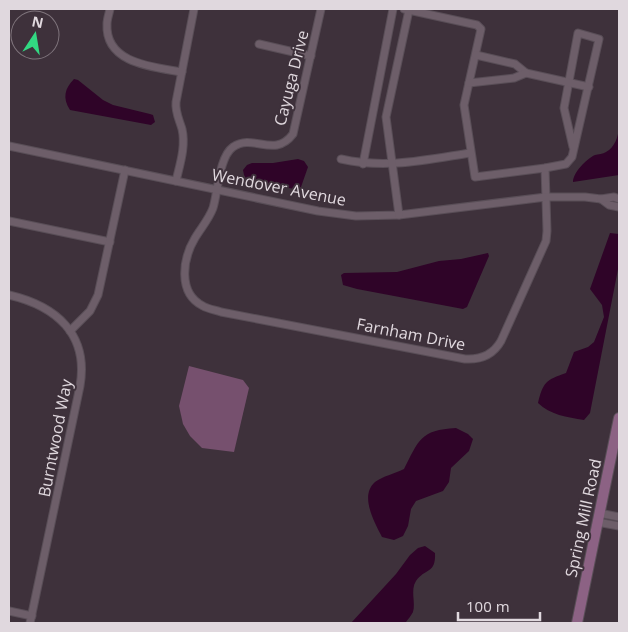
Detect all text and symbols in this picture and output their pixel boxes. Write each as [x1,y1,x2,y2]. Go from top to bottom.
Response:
north arrow [10,10,60,60]
text: N [30,11,45,32]
street label: Cayuga Drive [269,28,313,128]
street label: Wendover Avenue [210,163,348,211]
street label: Farnham Drive [355,313,467,355]
street label: Burntwood Way [33,376,77,499]
street label: Spring Mill Road [560,457,606,579]
scale bar [458,590,540,622]
text: 100 m [466,596,510,616]

